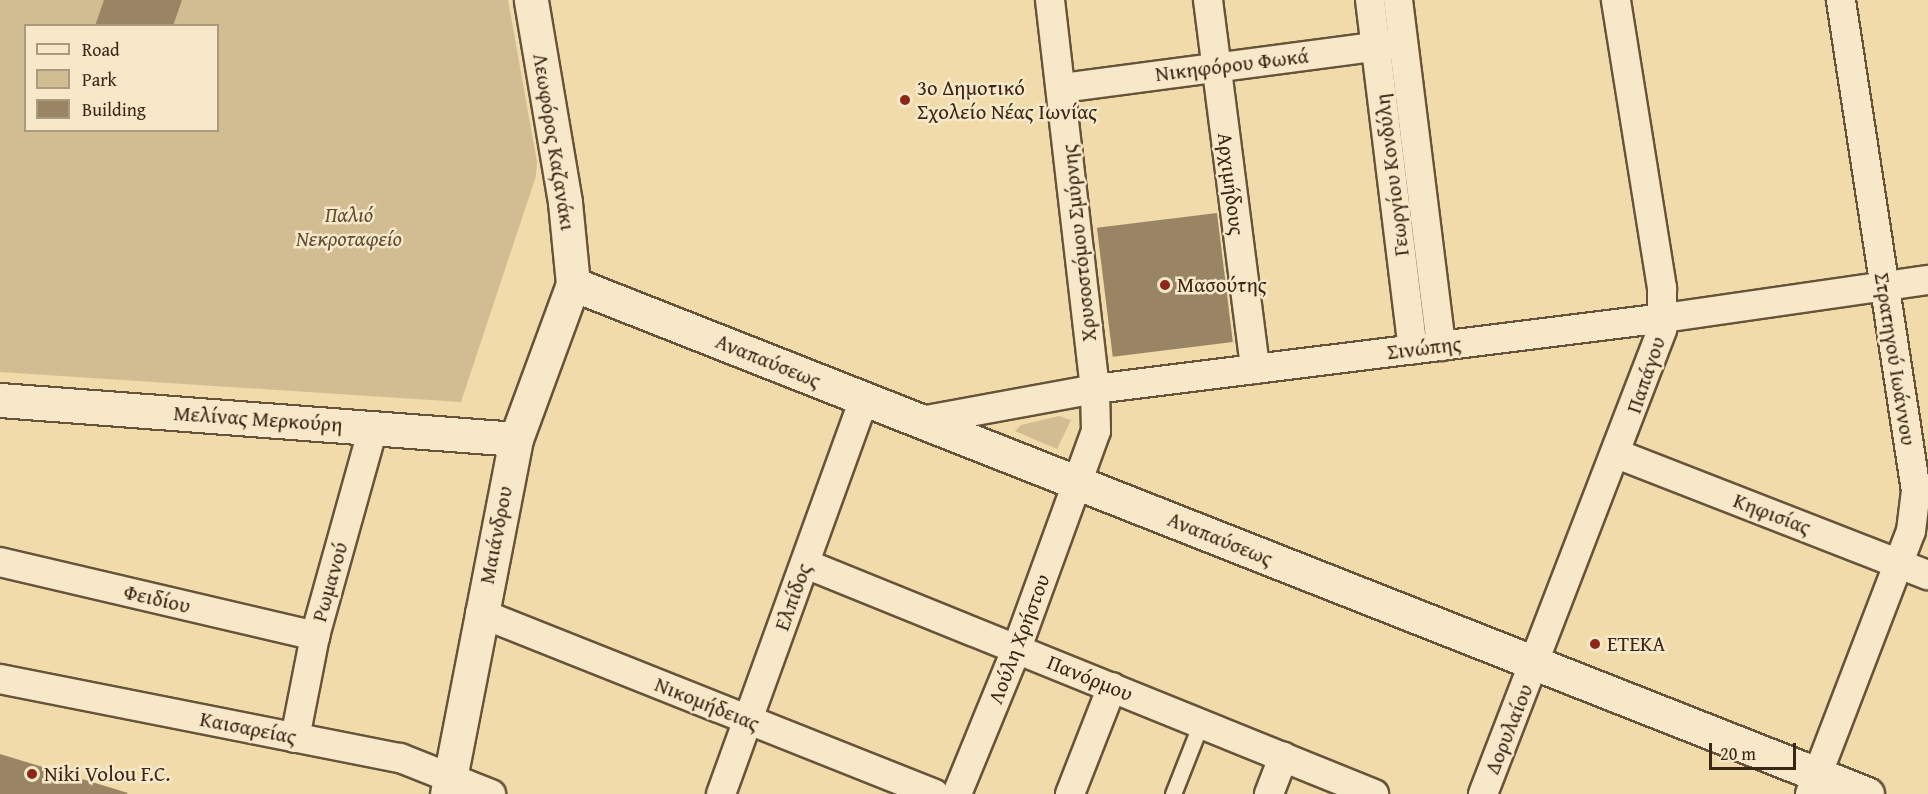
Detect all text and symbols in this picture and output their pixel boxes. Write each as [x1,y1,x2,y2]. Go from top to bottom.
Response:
legend [24,24,219,132]
text: Road [82,36,120,63]
street label: Νικηφόρου Φωκά [1154,43,1310,87]
street label: Λεωφόρος Καζανάκι [528,52,580,232]
text: Park [82,66,117,93]
place label: 3ο Δημοτικό Σχολείο Νέας Ιωνίας [917,75,1097,125]
street label: Γεωργίου Κονδύλη [1370,92,1414,258]
marker: 3ο Δημοτικό Σχολείο Νέας Ιωνίας [898,93,912,107]
text: Building [82,96,146,123]
street label: Αρχιμήδους [1212,131,1250,237]
street label: Χρυσοστόμου Σμύρνης [1056,143,1102,343]
park label: Παλιό Νεκροταφείο [296,202,402,252]
street label: Στρατηγού Ιωάννου [1869,271,1921,447]
place label: Μασούτης [1177,272,1267,298]
marker: Μασούτης [1158,278,1172,292]
street label: Αναπαύσεως [712,329,824,393]
street label: Σινώπης [1385,331,1463,365]
street label: Παπάγου [1621,333,1671,417]
street label: Μελίνας Μερκούρη [173,401,343,437]
street label: Μαιάνδρου [474,484,518,586]
street label: Κηφισίας [1730,488,1814,540]
street label: Αναπαύσεως [1164,507,1276,571]
street label: Ρωμανού [307,539,353,625]
street label: Ελπίδος [769,560,817,634]
street label: Λούλη Χρήστου [983,570,1055,708]
street label: Φειδίου [121,579,193,619]
place label: ΕΤΕΚΑ [1607,631,1665,657]
marker: ΕΤΕΚΑ [1588,637,1602,651]
street label: Πανόρμου [1044,649,1136,707]
street label: Νικομήδειας [651,672,763,736]
street label: Δορυλαίου [1480,680,1538,778]
street label: Καισαρείας [198,706,298,750]
scale bar [1712,731,1799,769]
text: 20 m [1720,740,1756,767]
place label: Niki Volou F.C. [44,761,170,787]
marker: Niki Volou F.C. [25,767,39,781]

